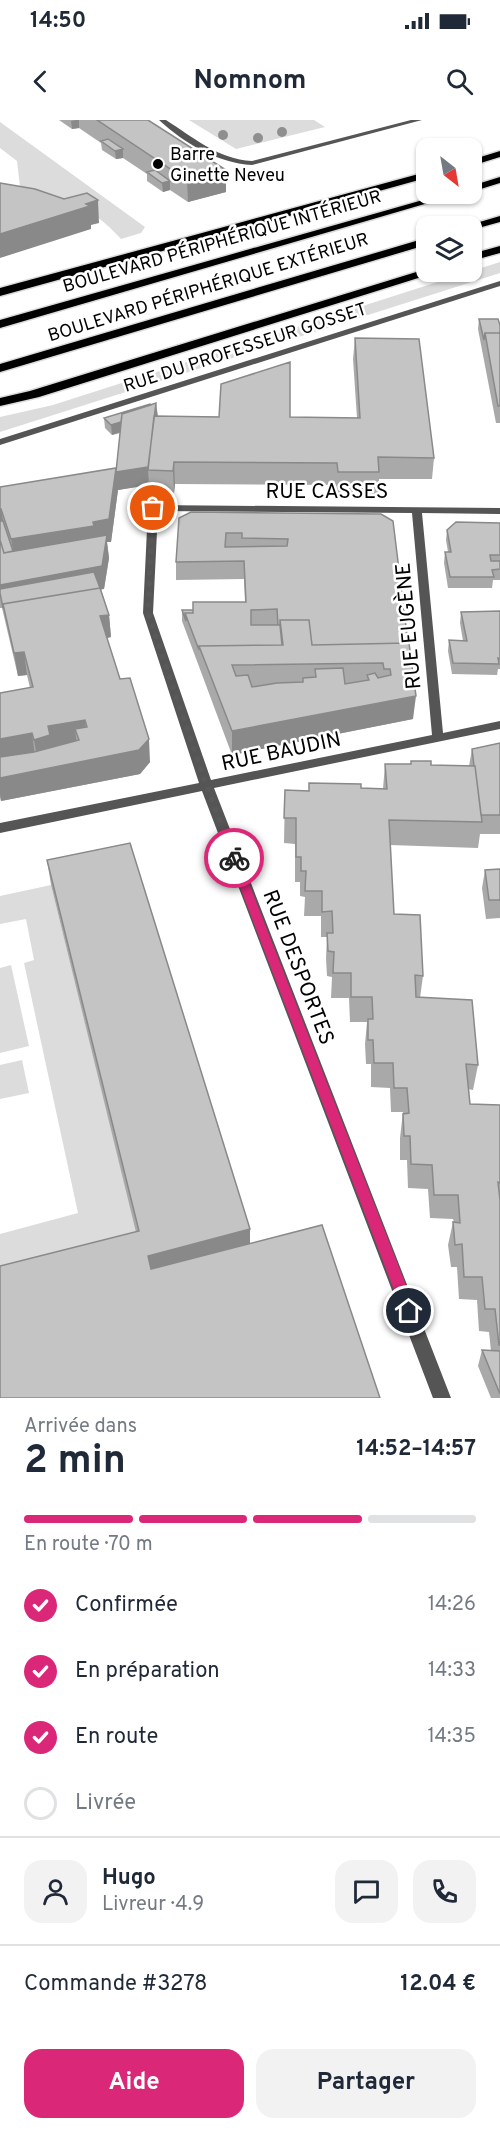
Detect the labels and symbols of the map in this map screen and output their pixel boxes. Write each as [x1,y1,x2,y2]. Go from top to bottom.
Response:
north arrow [416,138,482,204]
place label: Barre Ginette Neveu [170,144,285,188]
marker: Barre Ginette Neveu [151,157,165,171]
street label: BOULEVARD PÉRIPHÉRIQUE INTÉRIEUR [60,184,384,299]
street label: BOULEVARD PÉRIPHÉRIQUE EXTÉRIEUR [45,227,372,348]
street label: RUE DU PROFESSEUR GOSSET [121,298,370,399]
street label: RUE CASSES [266,479,388,506]
pin [127,482,178,533]
street label: RUE EUGÈNE [390,561,428,690]
street label: RUE BAUDIN [219,727,344,778]
courier [204,828,264,888]
street label: RUE DESPORTES [256,886,340,1049]
pin [383,1285,434,1336]

